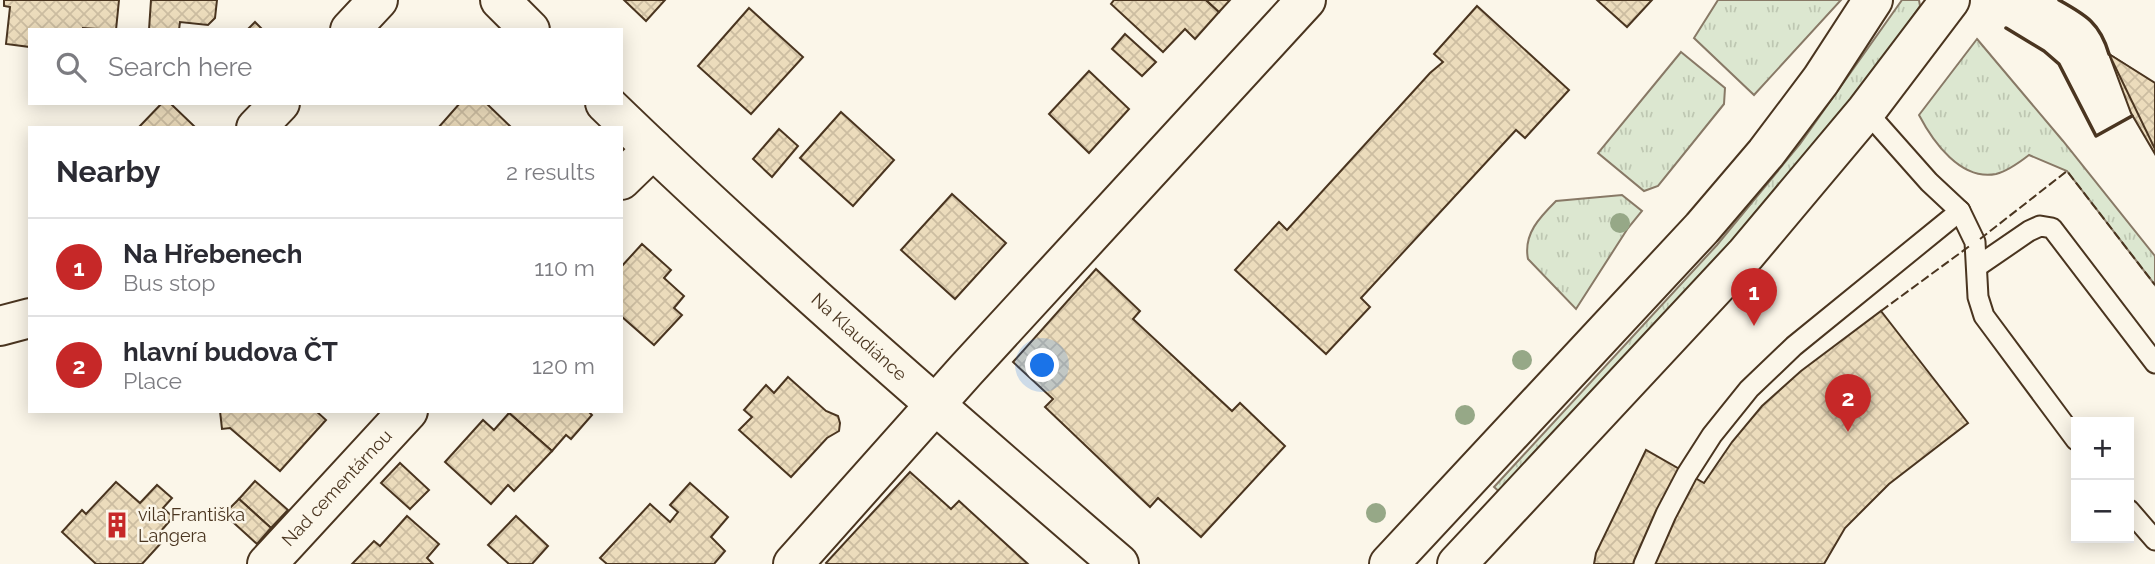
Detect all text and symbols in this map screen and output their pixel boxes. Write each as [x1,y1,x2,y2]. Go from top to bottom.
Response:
search box [28,28,623,105]
icon: search [52,48,90,86]
text: Search here [108,52,252,82]
text: Nearby [56,154,160,189]
text: 2 results [506,158,595,185]
text: Na Hřebenech [123,239,302,269]
text: 1 [73,254,85,281]
text: 110 m [534,254,595,281]
pin: 1 [1731,268,1777,326]
text: Bus stop [123,269,215,296]
street label: Na Klaudiánce [807,288,912,385]
text: hlavní budova ČT [123,337,338,367]
your location [1025,348,1059,382]
text: 2 [73,352,85,379]
text: 120 m [532,352,595,379]
text: Place [123,367,182,394]
pin: 2 [1825,374,1871,432]
map controls [2071,417,2134,543]
button: + [2071,417,2134,480]
street label: Nad cementárnou [277,425,396,550]
button: − [2071,480,2134,543]
place label: vila Františka Langera [138,504,245,546]
building icon: vila Františka Langera [102,510,132,540]

